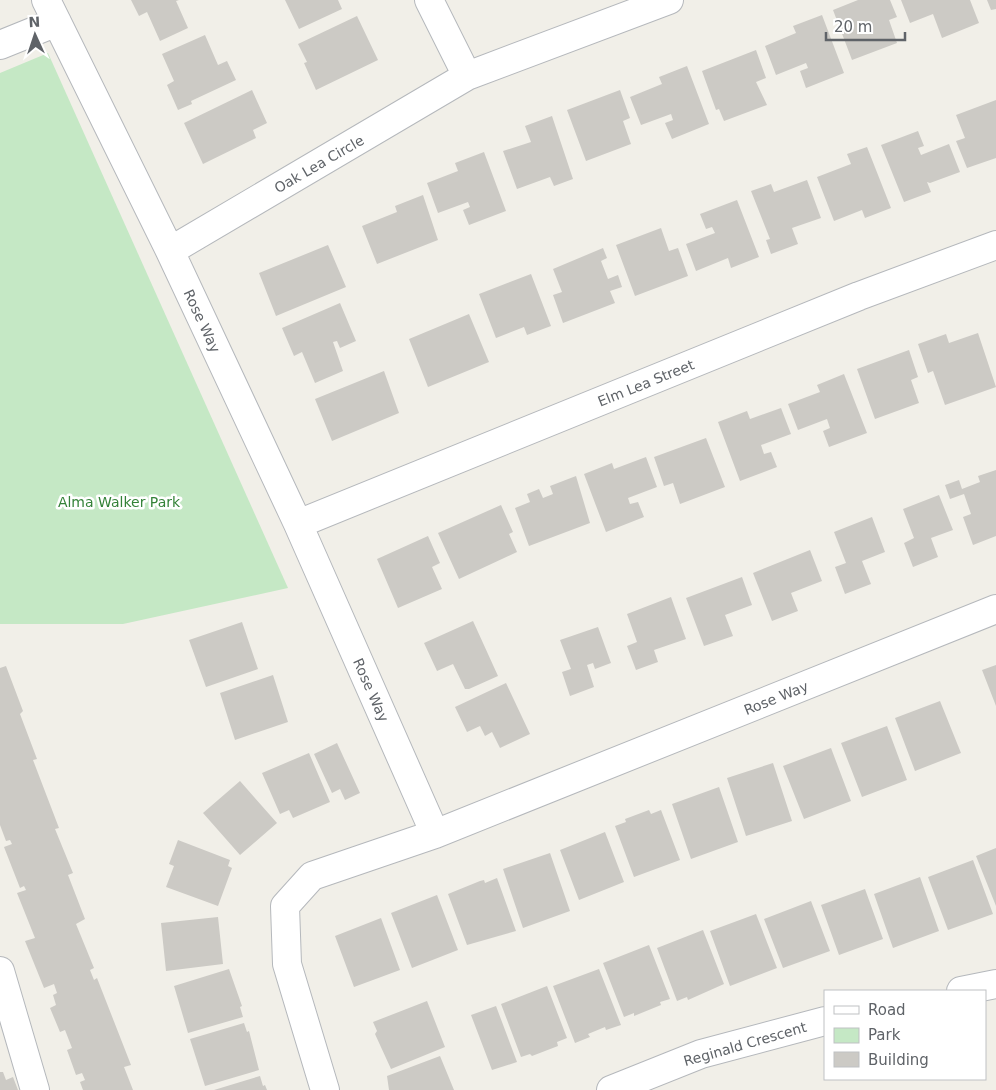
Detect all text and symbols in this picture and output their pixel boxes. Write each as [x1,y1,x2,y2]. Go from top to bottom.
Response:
north arrow [10,10,60,60]
scale bar [826,10,905,42]
text: N [28,14,41,30]
text: 20 m [834,18,872,36]
street label: Oak Lea Circle [271,132,367,196]
street label: Rose Way [180,287,224,355]
street label: Elm Lea Street [595,356,697,410]
park label: Alma Walker Park [58,494,181,510]
street label: Rose Way [350,656,392,724]
street label: Rose Way [742,678,810,718]
legend [824,990,986,1080]
text: Road [868,1001,906,1019]
street label: Reginald Crescent [682,1019,809,1069]
text: Park [868,1026,901,1044]
text: Building [868,1051,929,1069]

